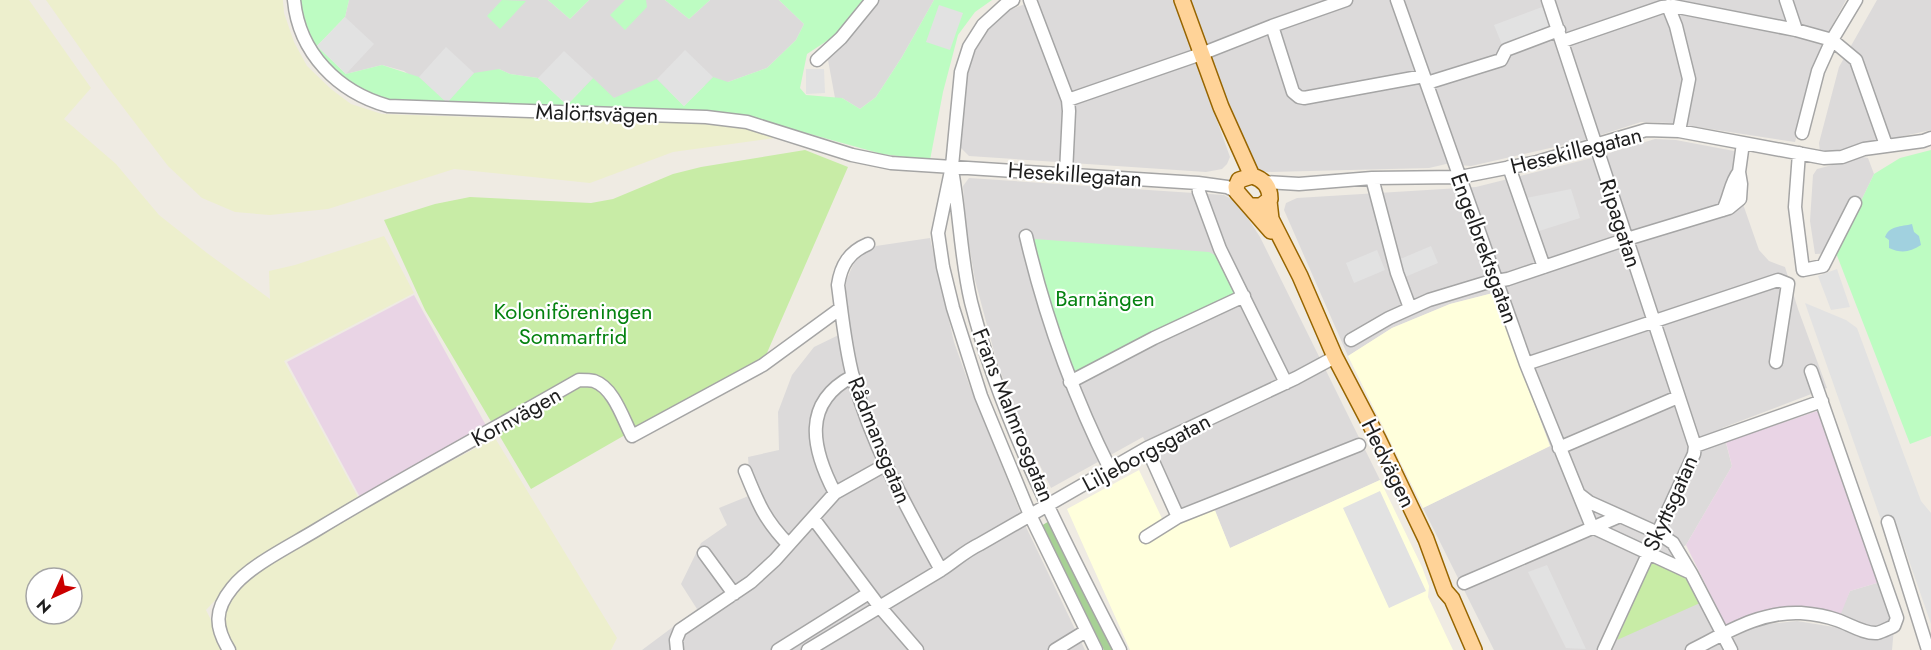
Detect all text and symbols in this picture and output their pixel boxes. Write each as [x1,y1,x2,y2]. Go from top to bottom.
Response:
street label: Malörtsvägen [535,95,659,131]
street label: Hesekillegatan [1507,118,1645,182]
street label: Hesekillegatan [1007,153,1143,195]
street label: Engelbrektsgatan [1443,168,1527,328]
street label: Ripagatan [1592,174,1650,272]
park label: Barnängen [1055,282,1155,314]
park label: Koloniföreningen Sommarfrid [493,295,653,352]
street label: Frans Malmrosgatan [965,323,1063,507]
street label: Rådmansgatan [840,372,920,508]
street label: Kornvägen [465,378,567,454]
street label: Liljeborgsgatan [1076,405,1216,499]
street label: Hedvägen [1354,413,1424,513]
street label: Skyttsgatan [1635,450,1705,556]
north arrow [24,566,84,626]
text: N [31,594,56,619]

